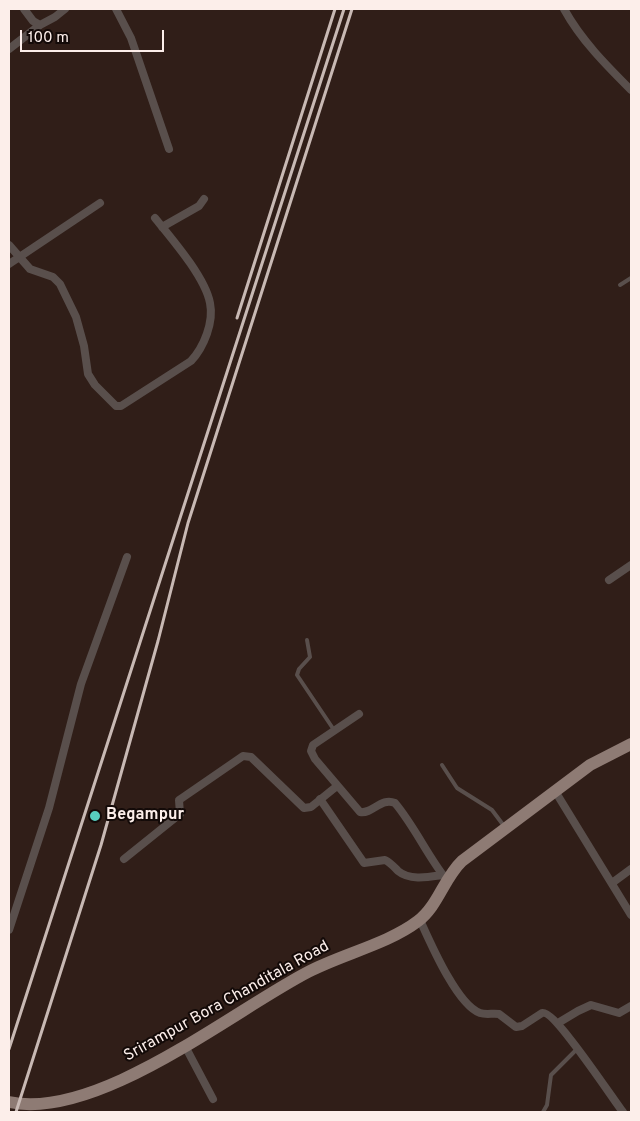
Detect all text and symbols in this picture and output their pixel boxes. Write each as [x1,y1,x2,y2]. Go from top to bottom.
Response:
scale bar [22,20,166,52]
text: 100 m [28,29,69,48]
place label: Begampur [106,806,184,826]
marker: Begampur [88,809,102,823]
street label: Srirampur Bora Chanditala Road [121,937,333,1067]

